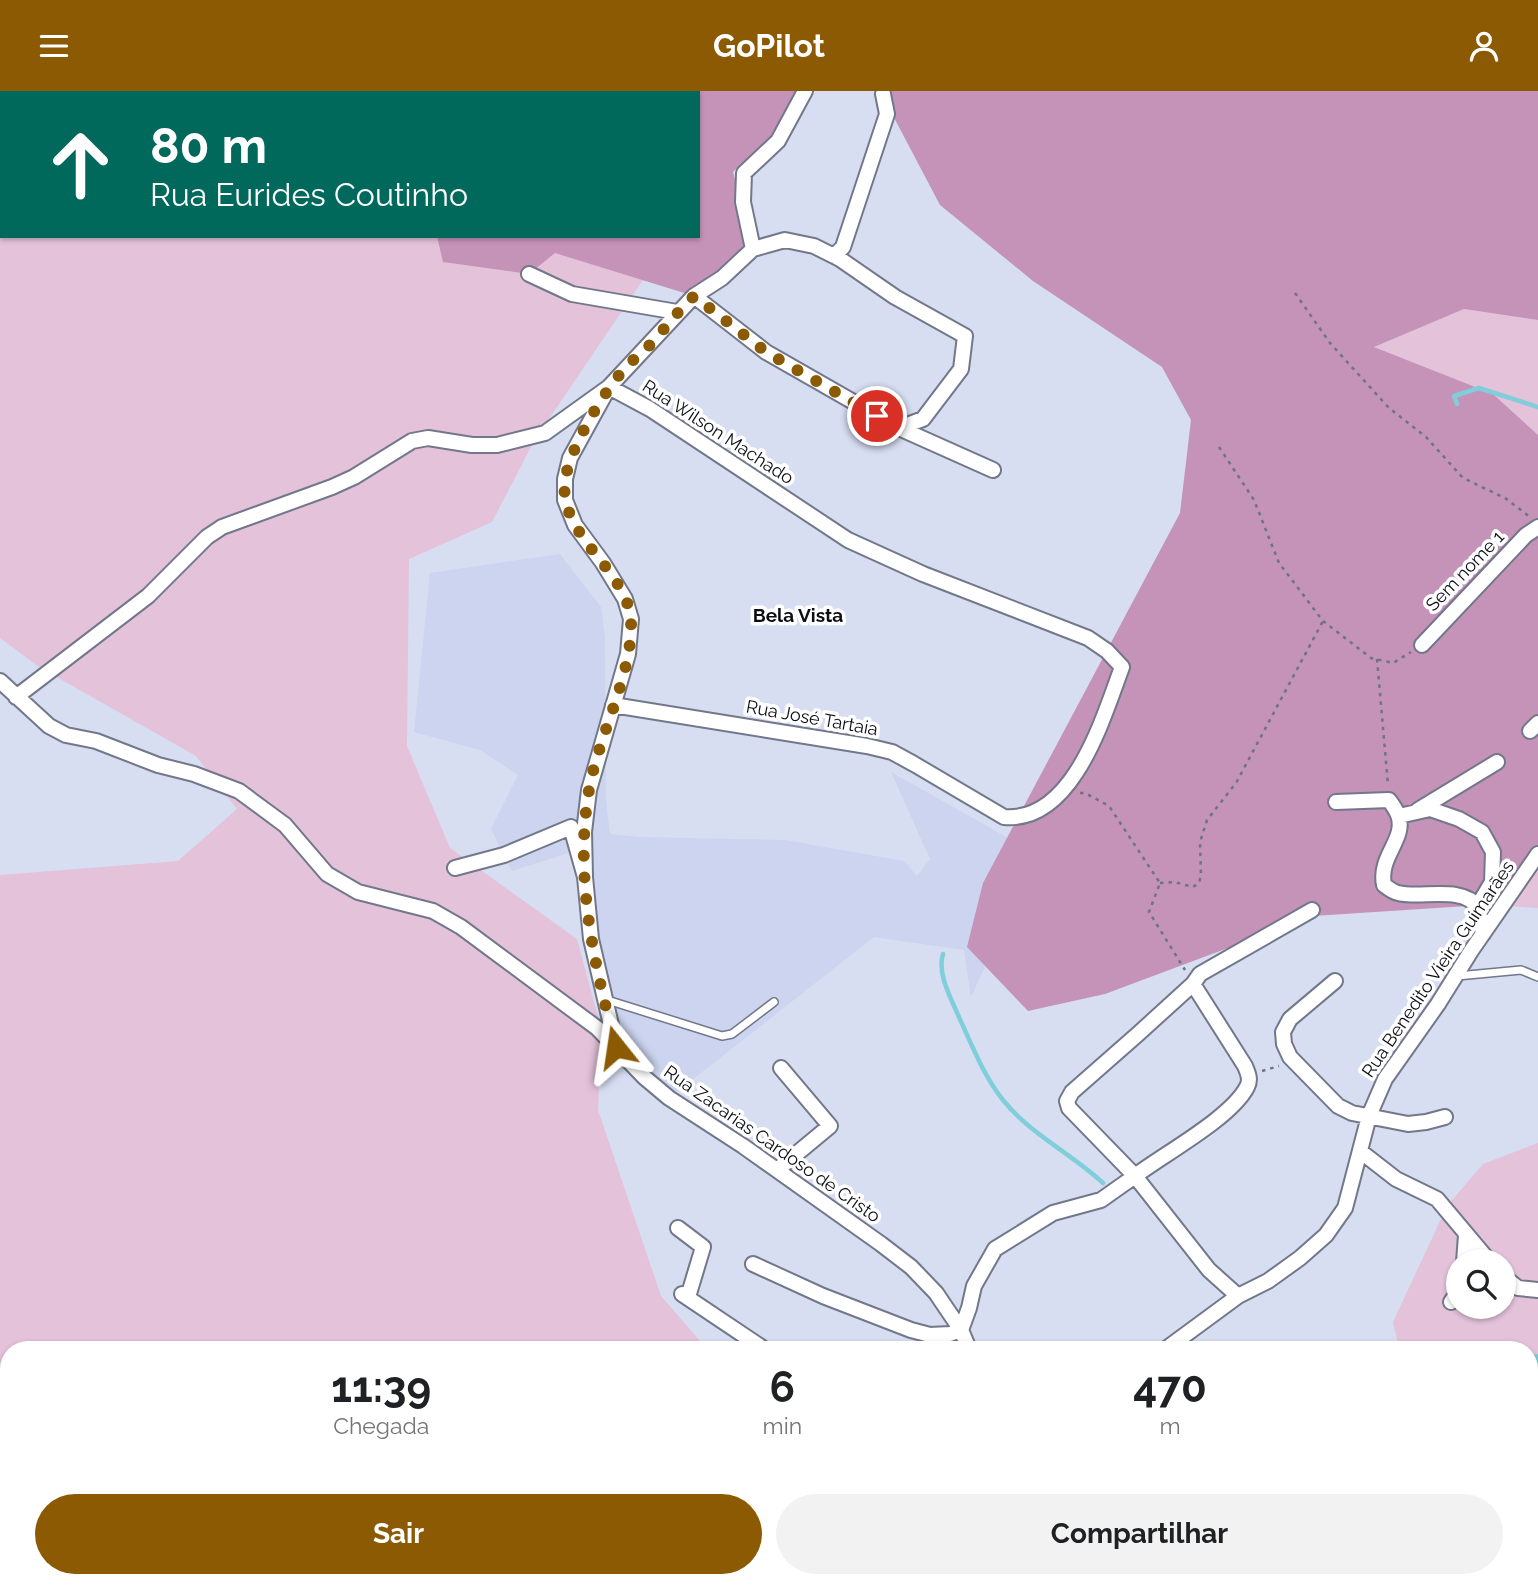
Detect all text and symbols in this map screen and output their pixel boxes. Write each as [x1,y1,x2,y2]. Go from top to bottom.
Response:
icon: menu [35,27,73,65]
text: GoPilot [713,27,825,64]
icon: person [1465,27,1503,65]
text: 80 m [150,117,267,174]
icon: ahead [35,119,126,210]
text: Rua Eurides Coutinho [150,176,468,213]
street label: Rua Wilson Machado [639,375,798,488]
pin [847,386,907,446]
icon: arrive [858,397,896,435]
street label: Sem nome 1 [1421,526,1508,615]
district label: Bela Vista [753,604,843,626]
street label: Rua José Tartaia [744,696,880,739]
street label: Rua Benedito Vieira Guimarães [1357,856,1518,1081]
position arrow [579,1010,653,1084]
street label: Rua Zacarias Cardoso de Cristo [660,1061,885,1227]
map controls [1446,1249,1516,1319]
button: search [1446,1249,1516,1319]
text: 11:39 [331,1363,431,1412]
text: 6 [770,1363,795,1412]
text: 470 [1133,1363,1207,1412]
text: Chegada [333,1412,429,1439]
text: min [763,1412,802,1439]
text: m [1159,1412,1181,1439]
button: Sair [35,1494,762,1574]
button: Compartilhar [776,1494,1503,1574]

